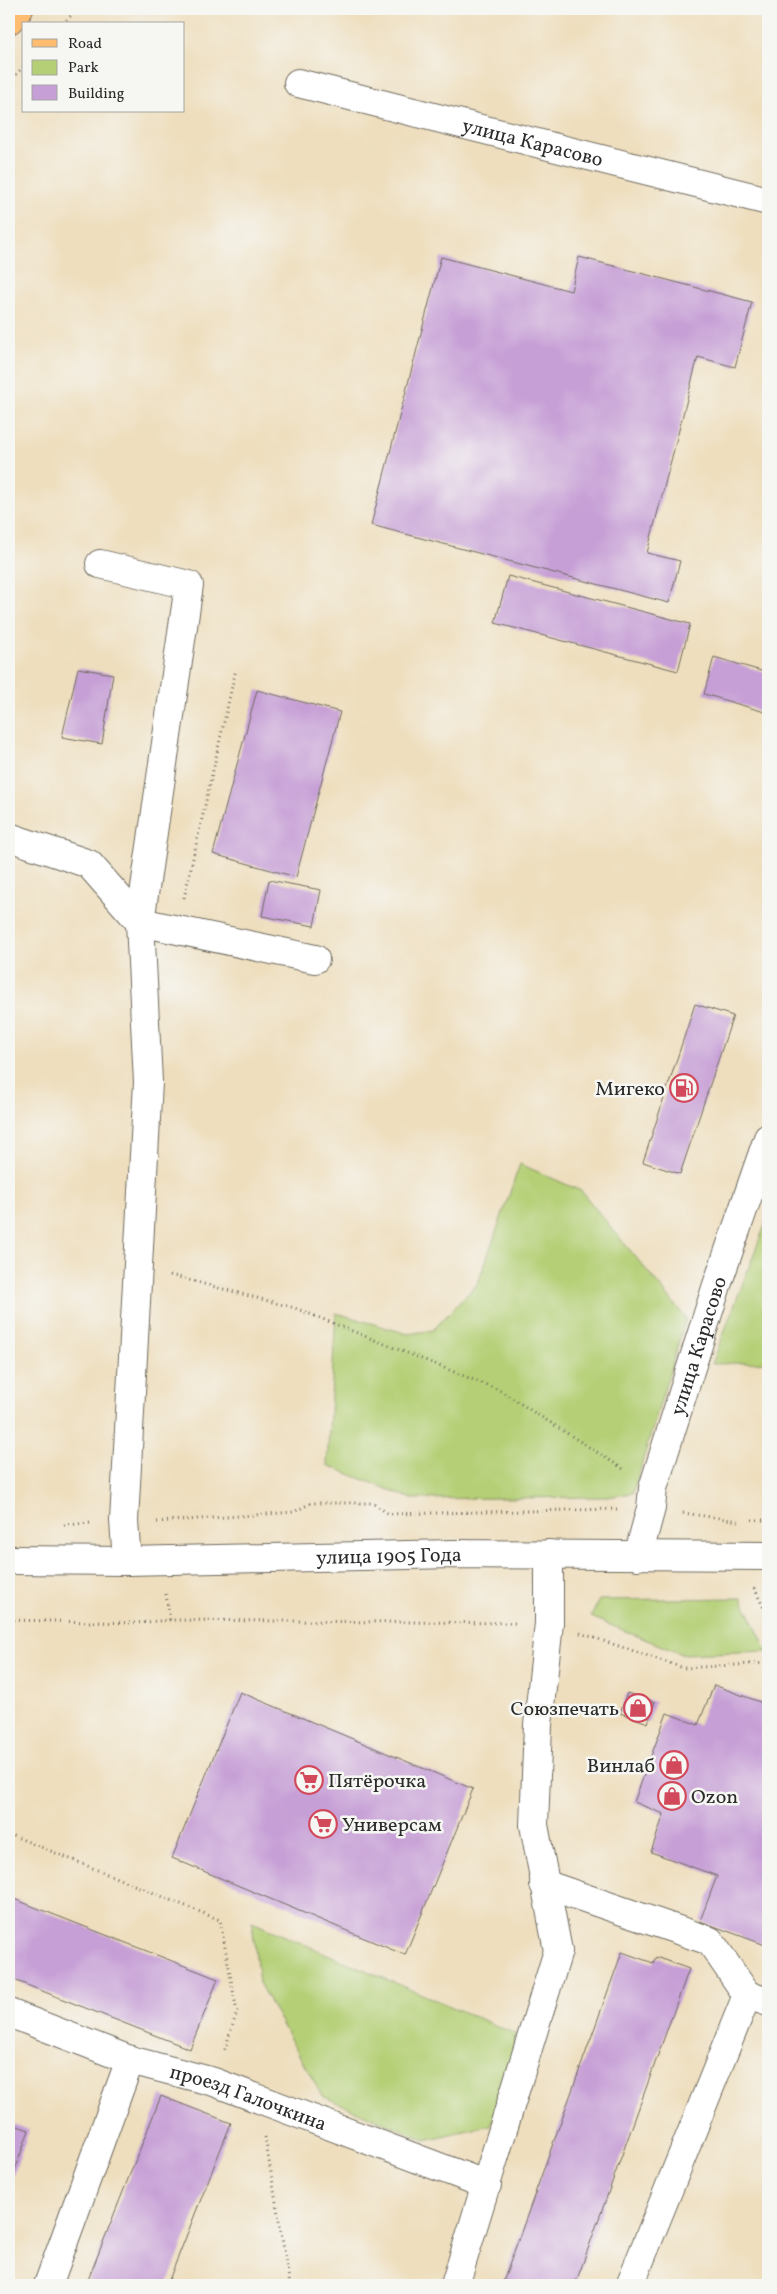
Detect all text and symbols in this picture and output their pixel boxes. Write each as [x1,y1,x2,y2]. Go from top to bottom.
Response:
legend [22,22,185,112]
text: Road [68,34,102,55]
text: Park [68,58,99,79]
text: Building [68,84,125,105]
street label: улица Карасово [459,113,606,175]
fuel station icon: Мигеко [669,1073,699,1103]
place label: Мигеко [595,1076,665,1104]
street label: улица Карасово [665,1273,735,1419]
street label: улица 1905 Года [316,1542,462,1573]
shop icon: Союзпечать [623,1693,653,1723]
place label: Союзпечать [510,1696,619,1724]
shop icon: Винлаб [659,1750,689,1780]
place label: Винлаб [587,1753,655,1781]
supermarket icon: Пятёрочка [294,1765,324,1795]
place label: Пятёрочка [328,1768,426,1796]
shop icon: Ozon [657,1781,687,1811]
place label: Ozon [691,1784,738,1812]
supermarket icon: Универсам [308,1809,338,1839]
place label: Универсам [342,1812,442,1840]
street label: проезд Галочкина [166,2059,330,2139]

